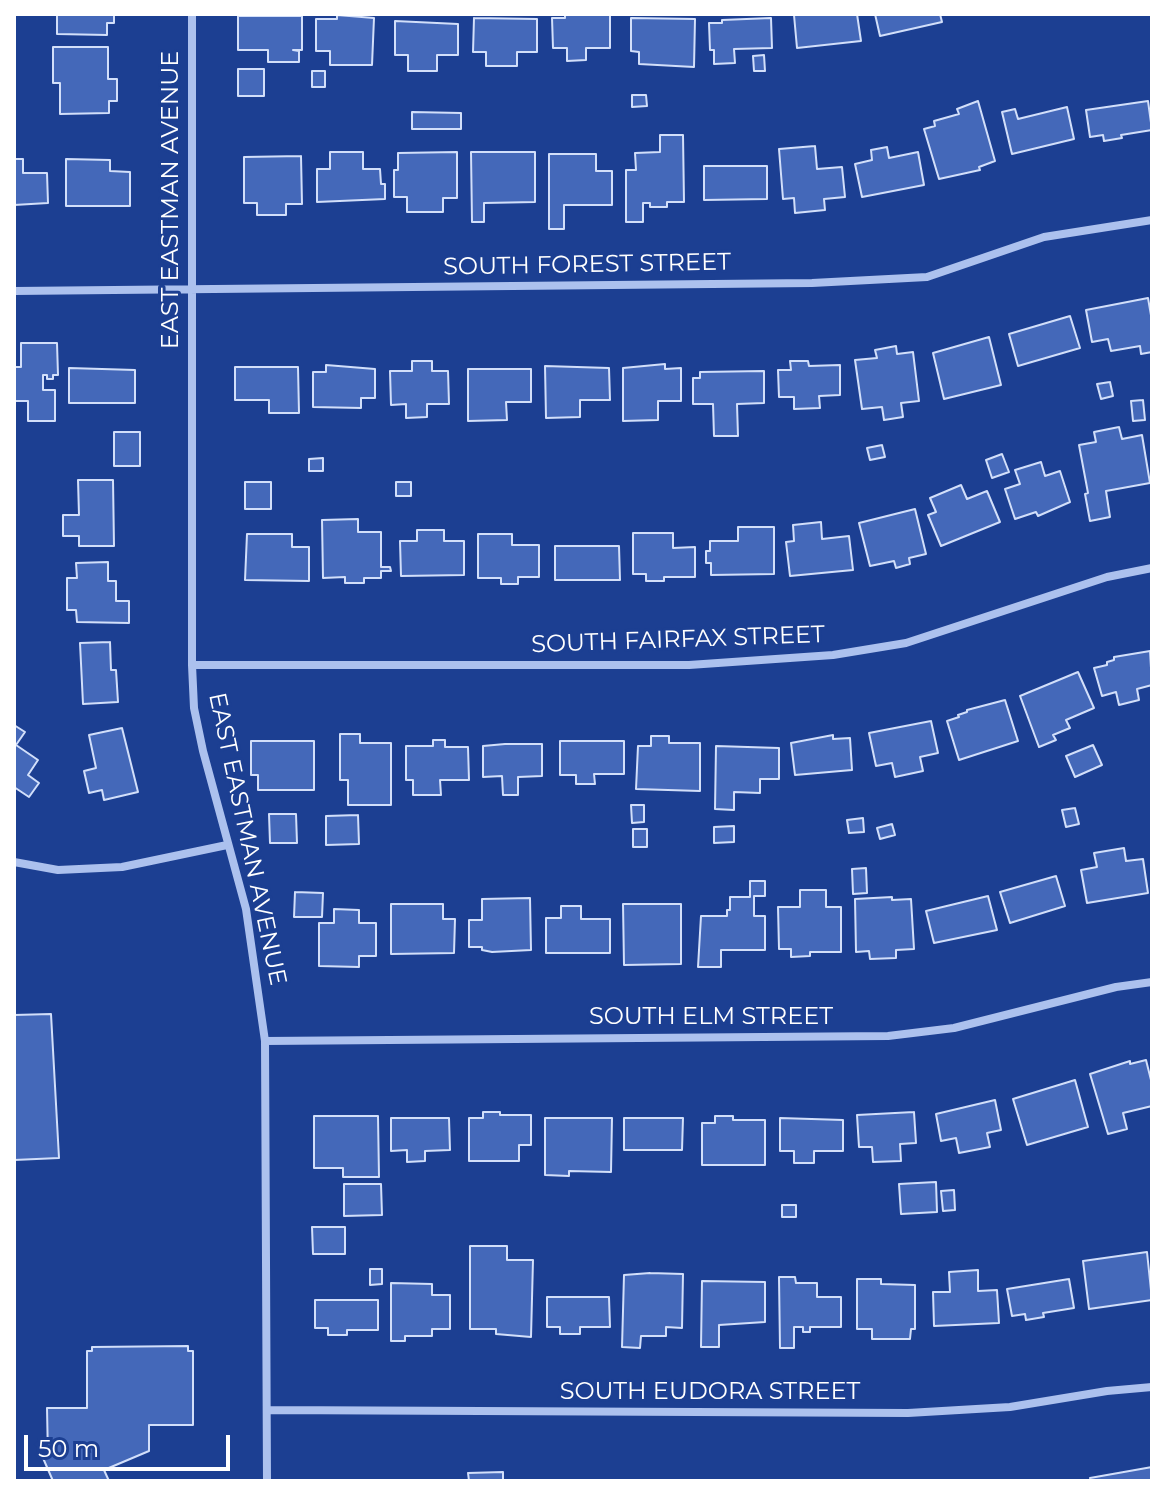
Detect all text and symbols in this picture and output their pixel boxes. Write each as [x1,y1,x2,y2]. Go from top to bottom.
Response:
street label: EAST EASTMAN AVENUE [157,51,185,349]
street label: SOUTH FOREST STREET [443,248,731,282]
street label: SOUTH FAIRFAX STREET [531,620,825,660]
street label: EAST EASTMAN AVENUE [202,690,292,988]
street label: SOUTH ELM STREET [589,1003,833,1031]
street label: SOUTH EUDORA STREET [560,1378,860,1406]
scale bar [28,1419,234,1469]
text: 50 m [38,1434,99,1463]

